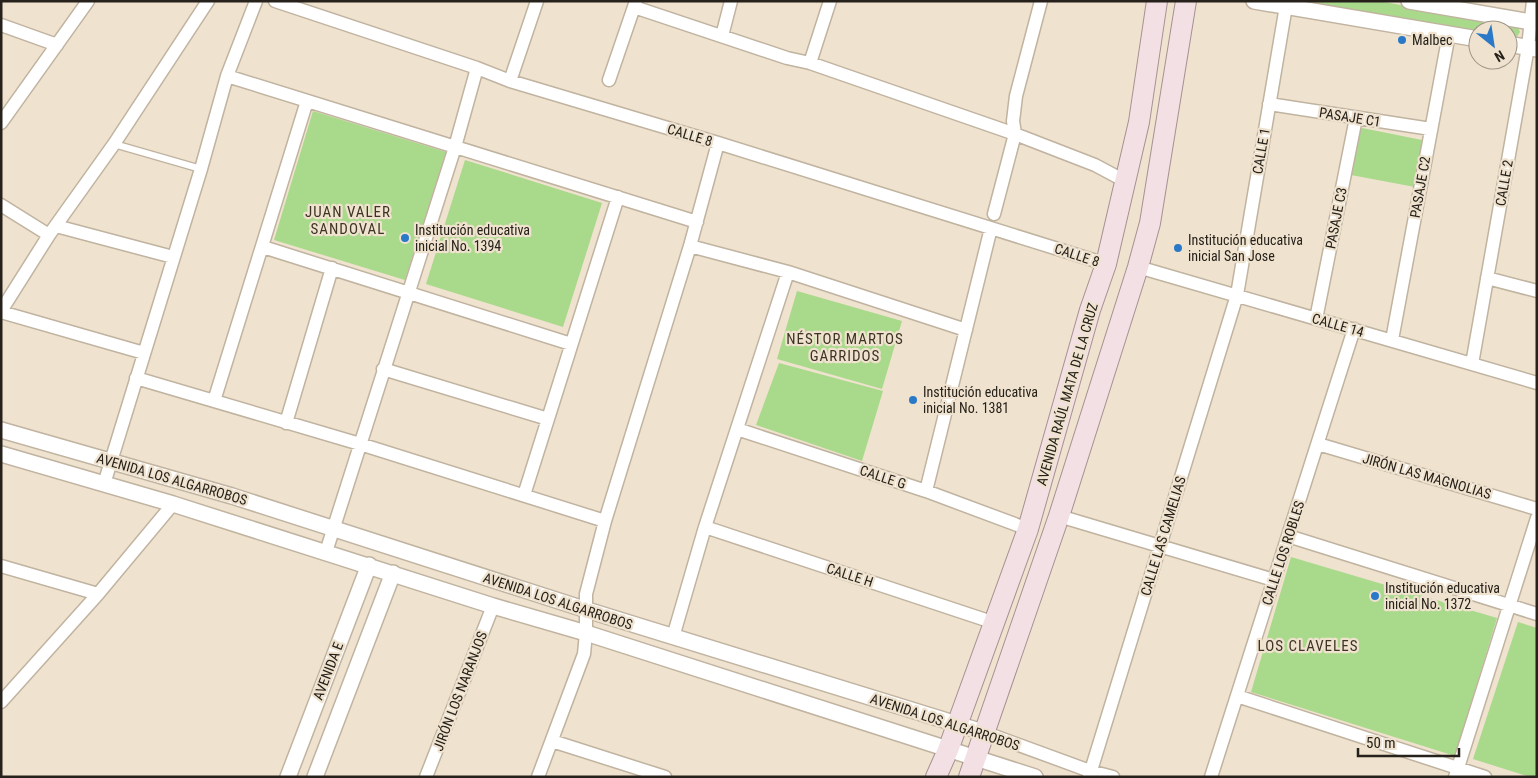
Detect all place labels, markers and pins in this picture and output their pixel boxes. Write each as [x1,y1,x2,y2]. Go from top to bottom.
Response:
place label: Malbec [1412,32,1452,48]
marker: Malbec [1396,34,1408,46]
place label: Institución educativa inicial No. 1394 [415,222,530,254]
marker: Institución educativa inicial No. 1394 [399,232,411,244]
place label: Institución educativa inicial San Jose [1188,232,1303,264]
marker: Institución educativa inicial San Jose [1172,242,1184,254]
place label: Institución educativa inicial No. 1381 [923,384,1038,416]
marker: Institución educativa inicial No. 1381 [907,394,919,406]
place label: Institución educativa inicial No. 1372 [1385,580,1500,612]
marker: Institución educativa inicial No. 1372 [1369,590,1381,602]

